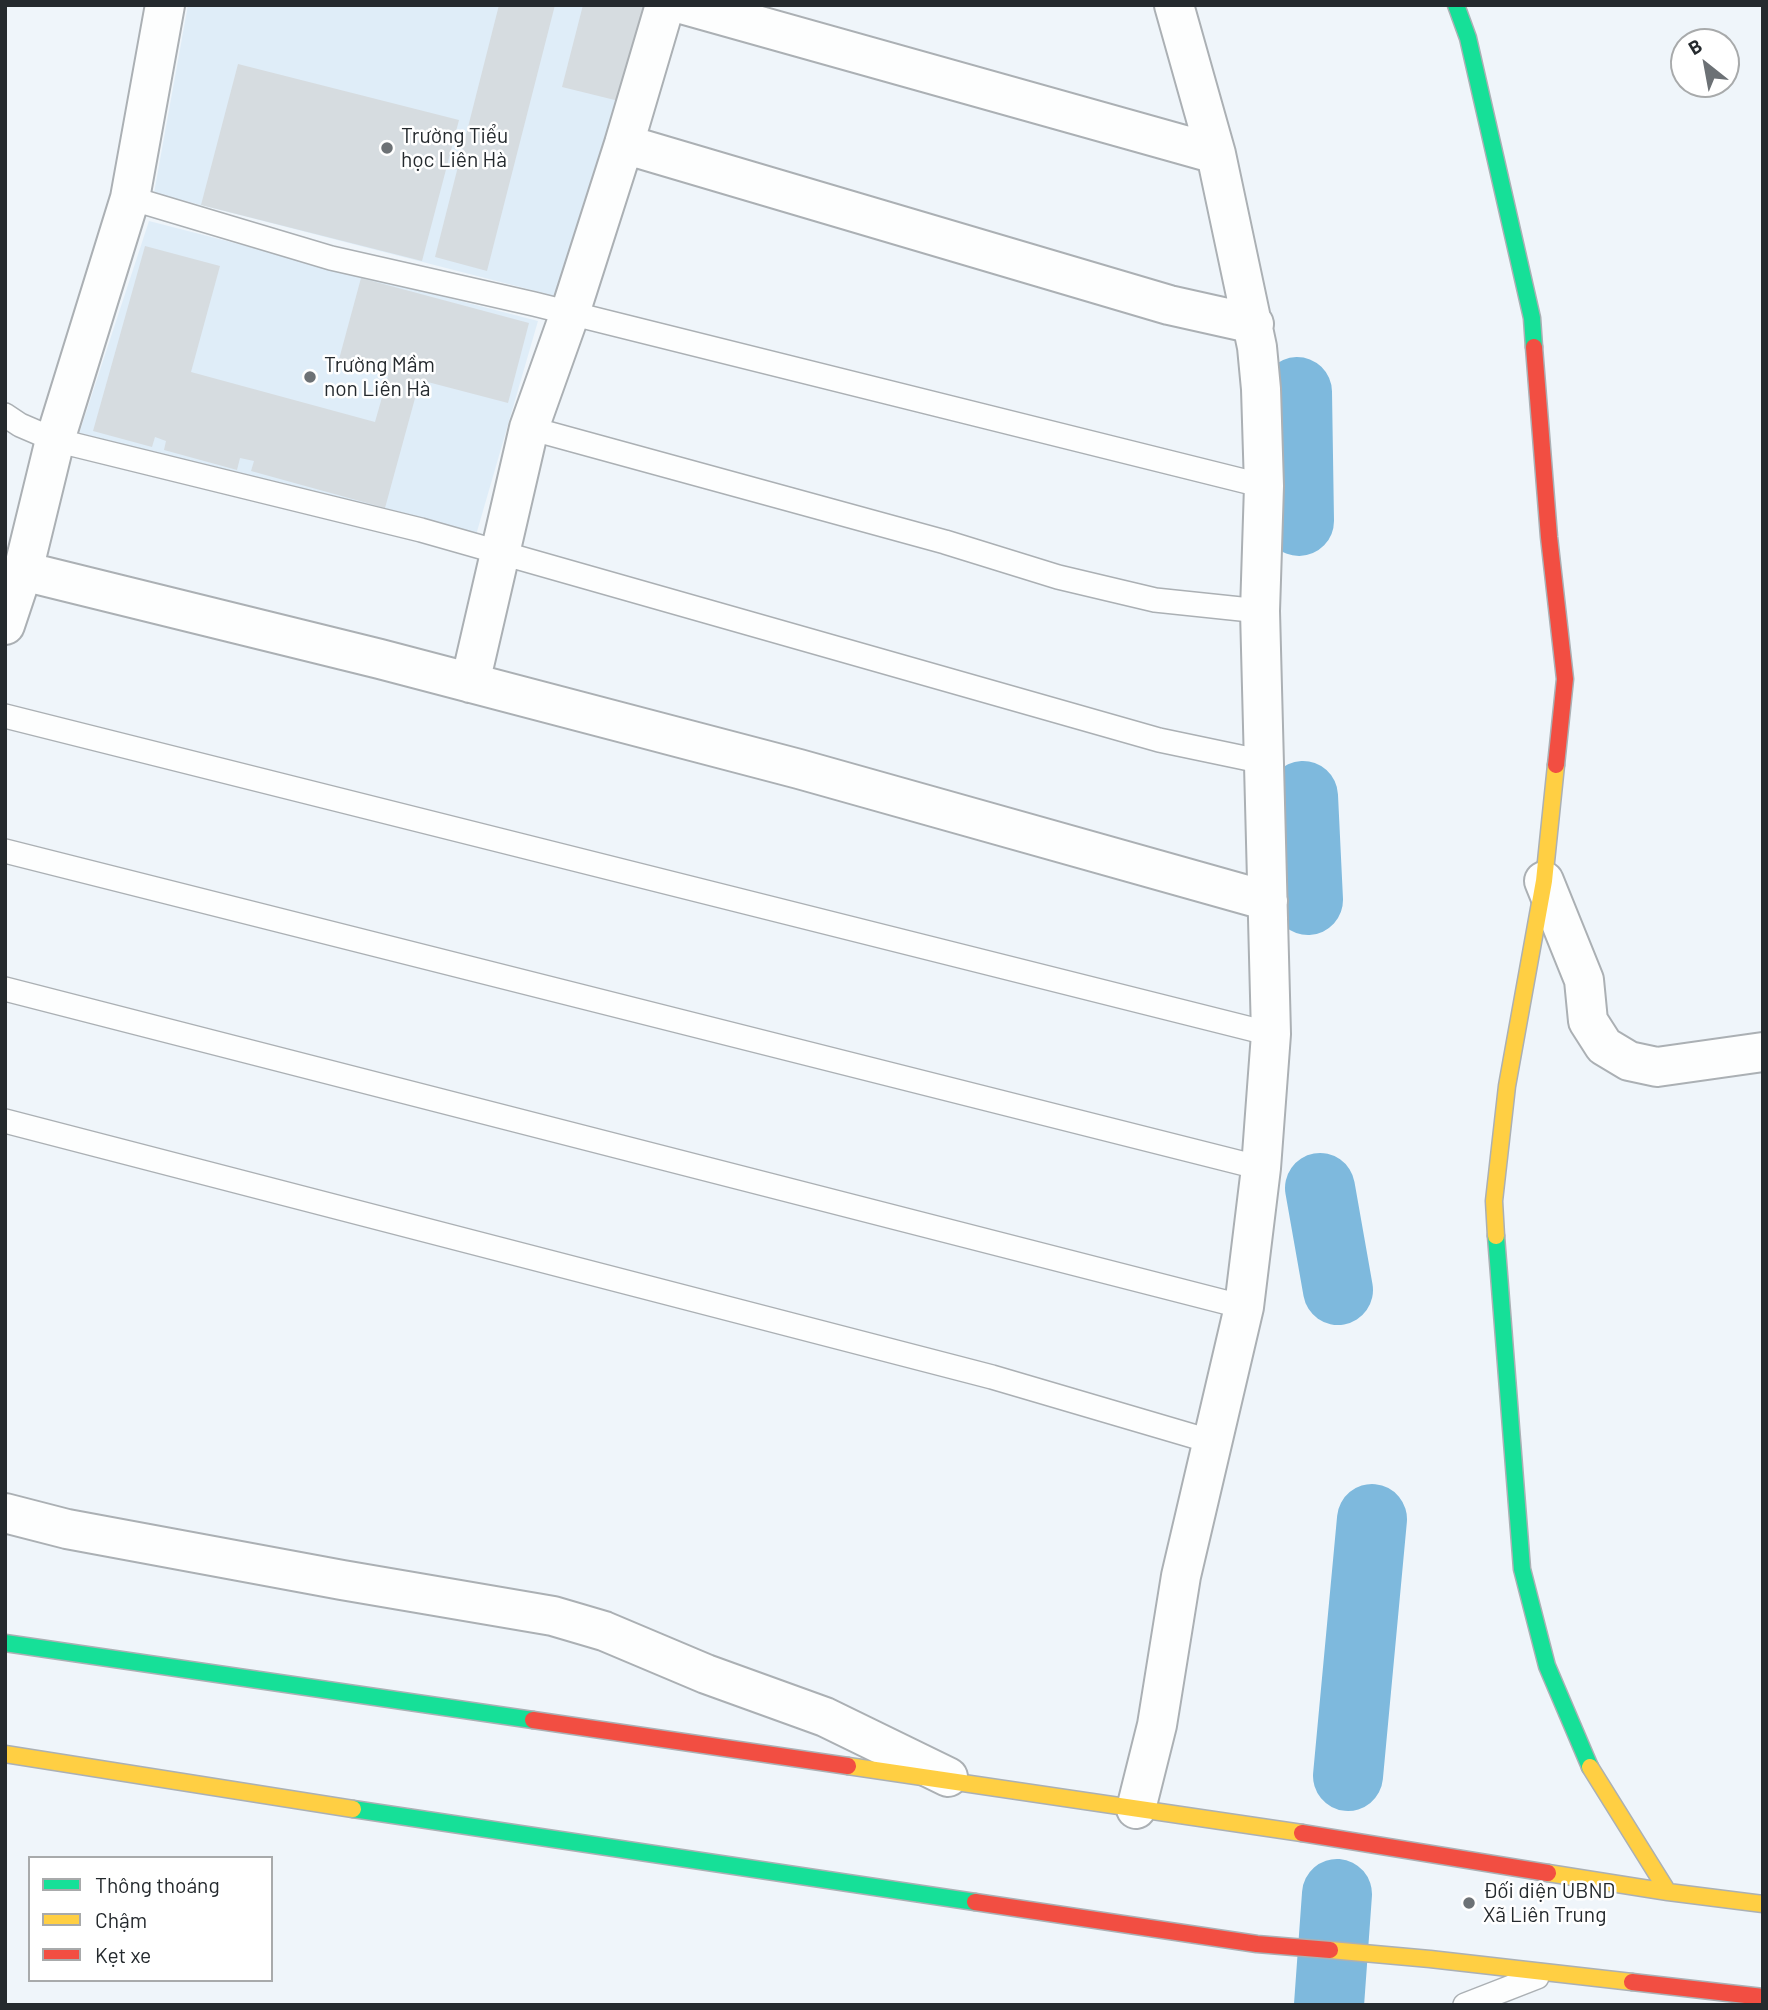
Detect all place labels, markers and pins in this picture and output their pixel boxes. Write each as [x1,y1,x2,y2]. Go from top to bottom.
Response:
place label: Trường Tiểu học Liên Hà [401,123,508,173]
marker: Trường Tiểu học Liên Hà [379,140,395,156]
place label: Trường Mầm non Liên Hà [324,352,435,402]
marker: Trường Mầm non Liên Hà [302,369,318,385]
place label: Đối diện UBND Xã Liên Trung [1483,1878,1615,1928]
marker: Đối diện UBND Xã Liên Trung [1461,1895,1477,1911]

